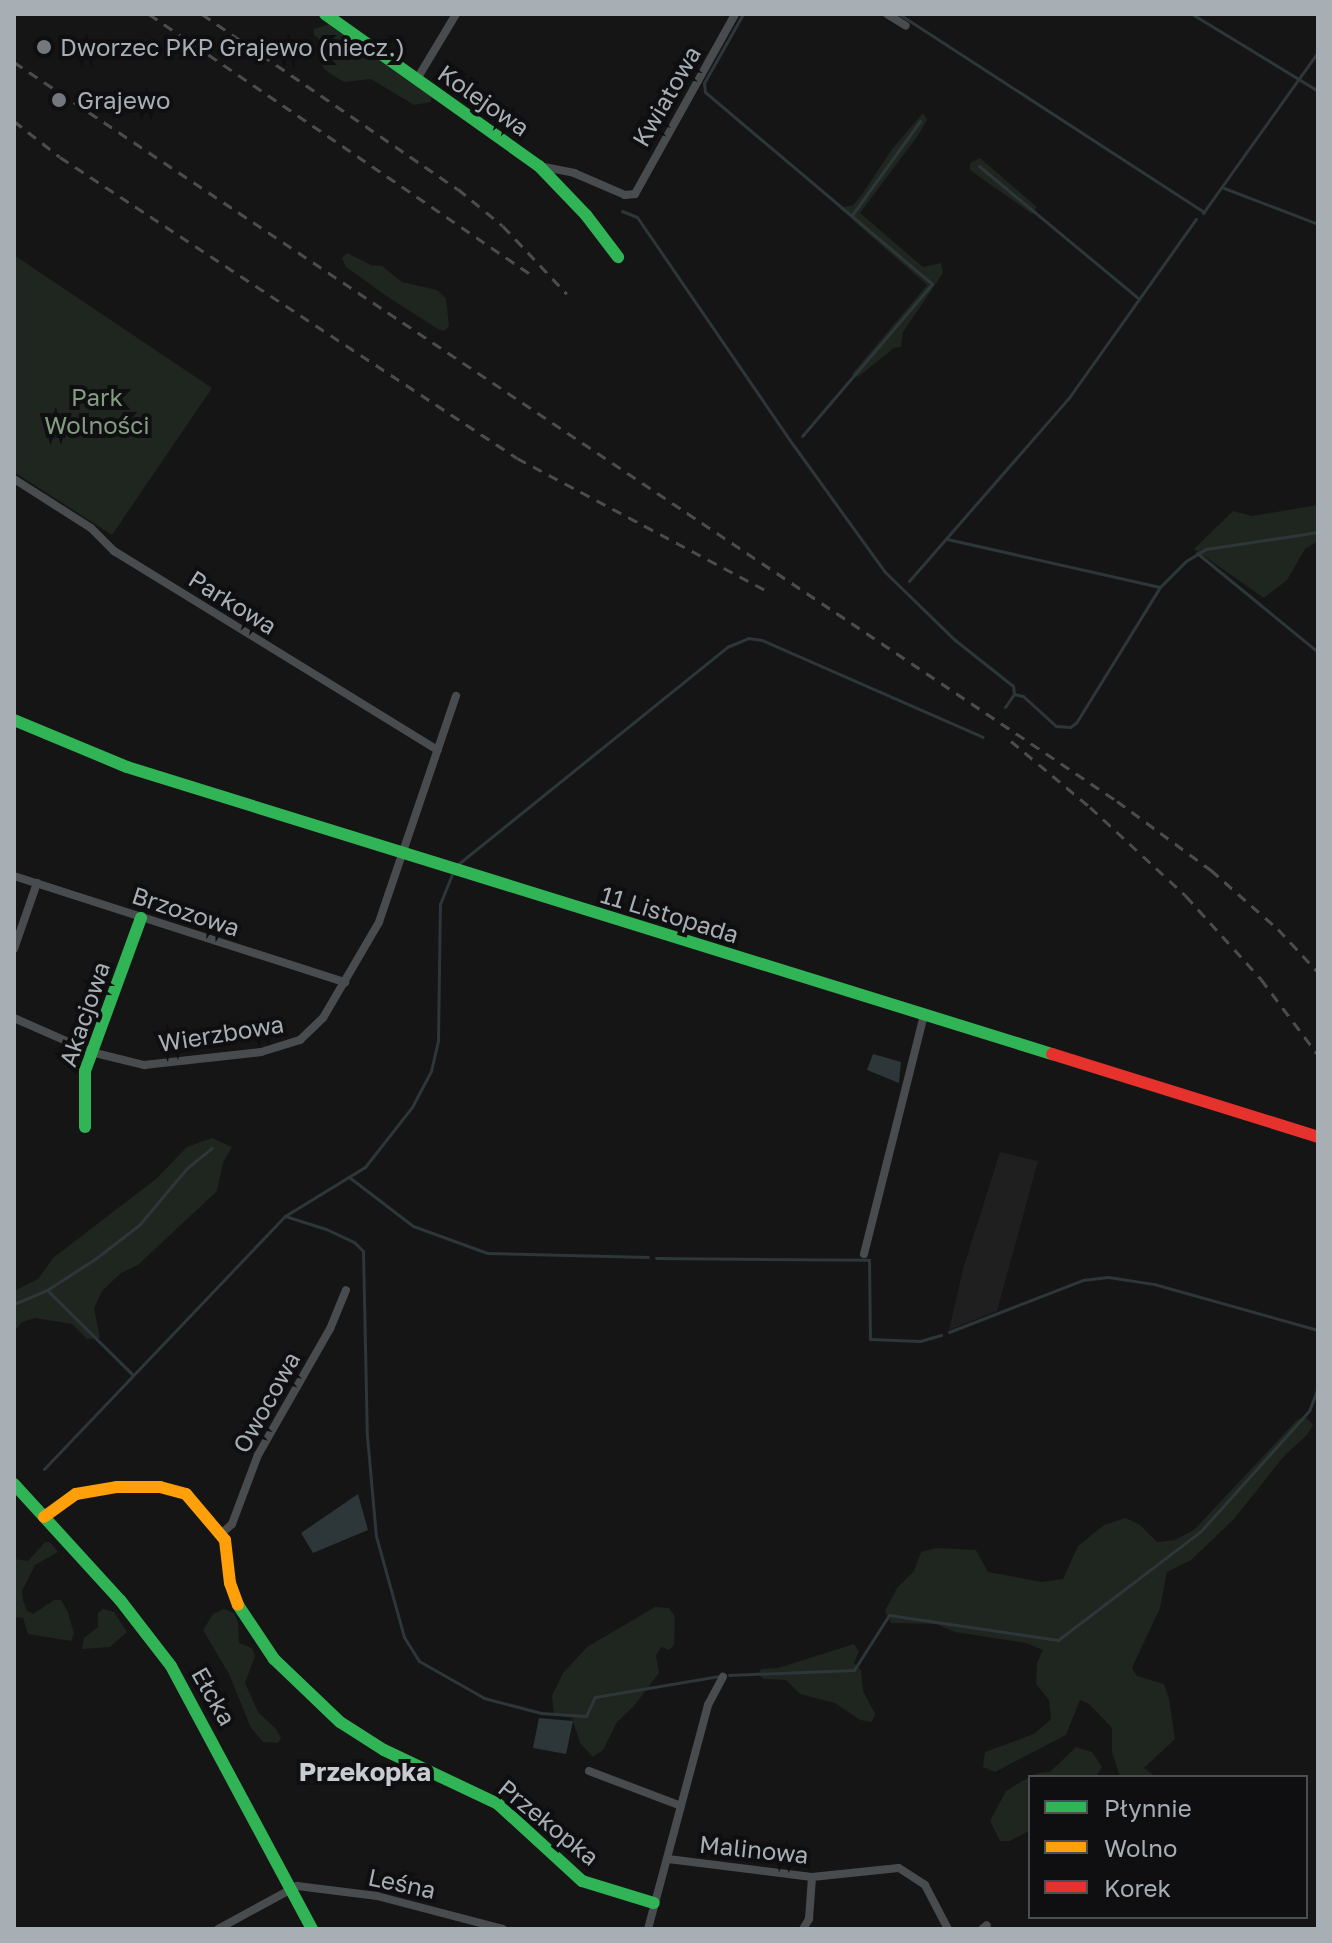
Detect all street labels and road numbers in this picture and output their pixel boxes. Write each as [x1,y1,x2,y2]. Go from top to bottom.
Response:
street label: Kwiatowa [626,41,706,151]
street label: Kolejowa [433,58,535,142]
street label: Parkowa [184,564,282,640]
street label: 11 Listopada [598,879,742,949]
street label: Brzozowa [129,880,243,942]
street label: Akacjowa [53,958,115,1070]
street label: Wierzbowa [156,1009,286,1057]
street label: Owocowa [226,1346,306,1458]
street label: Ełcka [186,1662,242,1730]
street label: Przekopka [493,1773,605,1871]
street label: Malinowa [698,1829,810,1869]
street label: Leśna [366,1862,438,1904]

